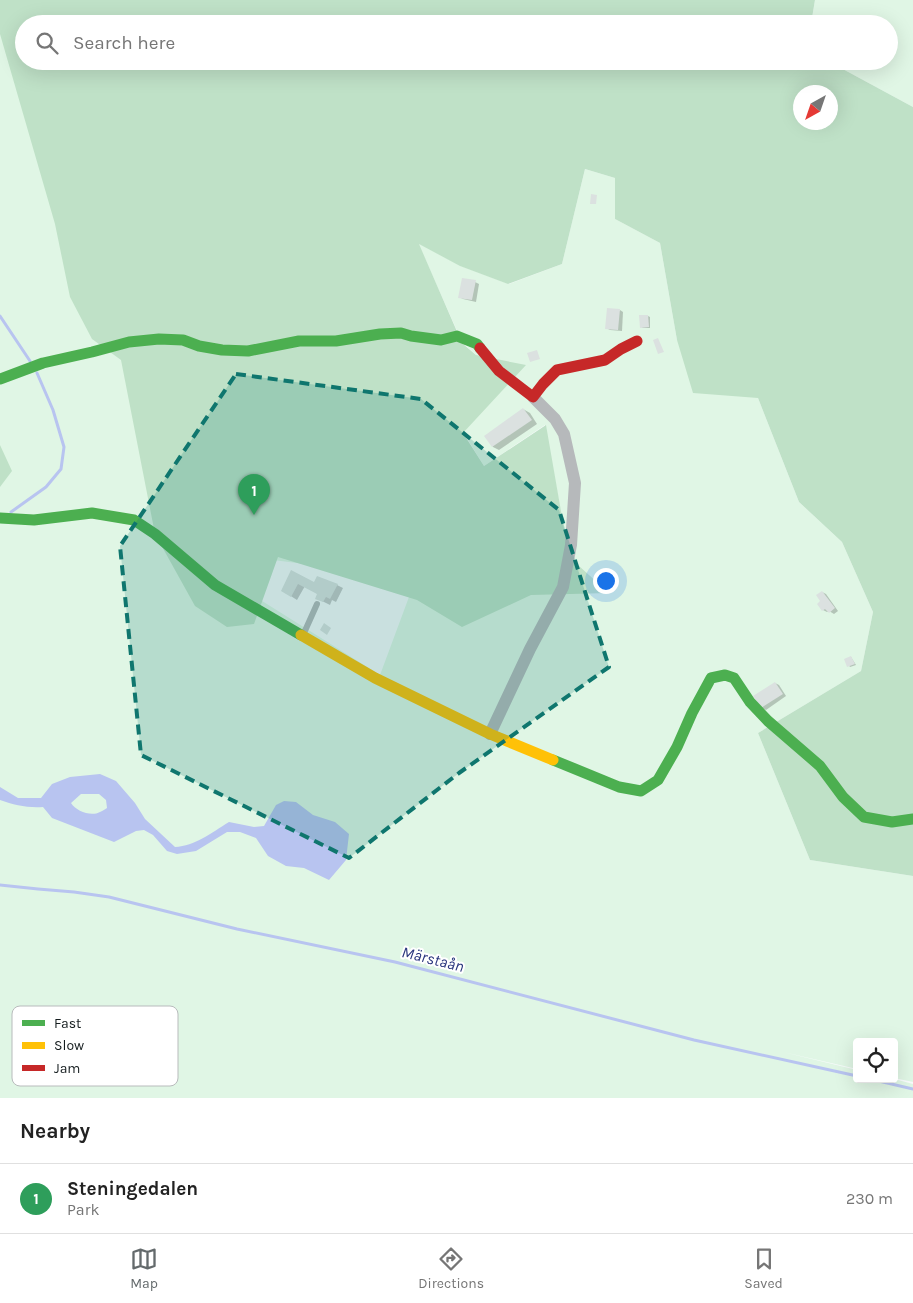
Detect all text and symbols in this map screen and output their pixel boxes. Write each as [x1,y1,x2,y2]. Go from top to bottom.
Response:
search box [15,15,898,70]
icon: search [33,29,61,57]
text: Search here [73,32,175,54]
north arrow [793,85,838,130]
pin: 1 [238,474,270,515]
your location [593,568,619,594]
water label: Märstaån [400,942,466,976]
legend [12,1006,178,1086]
text: Fast [54,1015,81,1032]
text: Slow [54,1037,84,1054]
map controls [853,1038,898,1083]
button: locate [853,1038,898,1083]
text: Jam [54,1060,80,1077]
text: Nearby [20,1119,90,1143]
text: Steningedalen [67,1178,198,1200]
text: 1 [33,1189,39,1208]
text: 230 m [846,1189,893,1208]
text: Park [67,1200,99,1219]
tab: Map [130,1245,158,1292]
tab: Directions [418,1245,484,1292]
tab: Saved [744,1245,783,1292]

